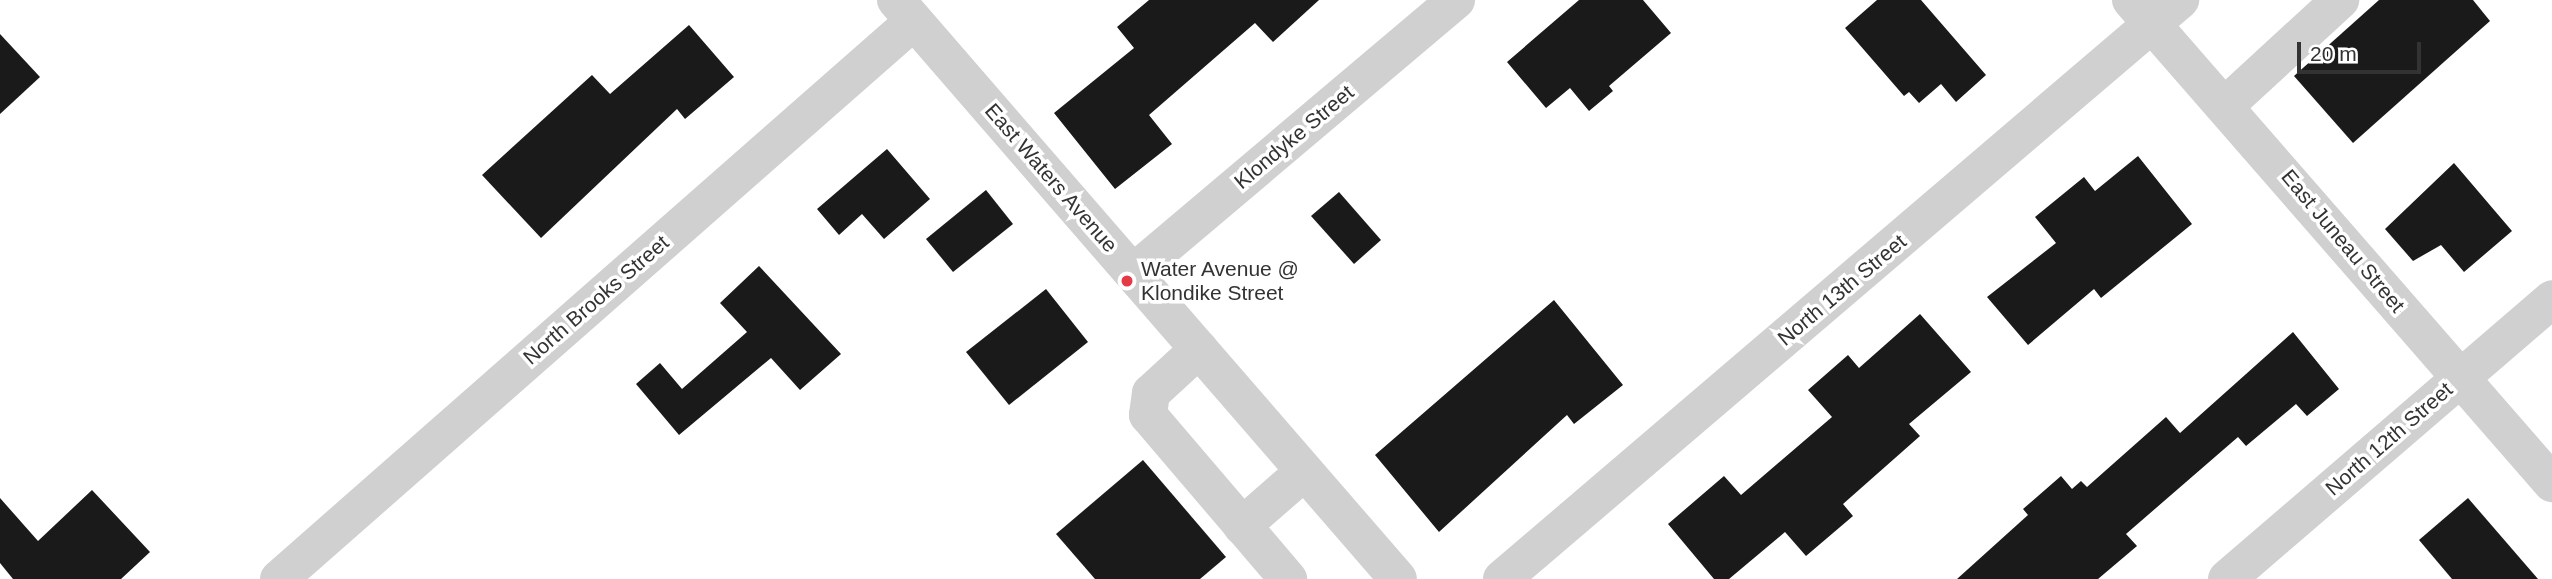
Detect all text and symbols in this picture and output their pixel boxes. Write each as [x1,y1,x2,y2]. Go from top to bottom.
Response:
scale bar [2300,28,2424,72]
text: 20 m [2310,42,2357,65]
street label: Klondyke Street [1229,80,1359,194]
street label: East Waters Avenue [979,98,1123,258]
street label: East Juneau Street [2276,164,2410,318]
street label: North 13th Street [1773,229,1911,351]
street label: North Brooks Street [518,230,674,370]
place label: Water Avenue @ Klondike Street [1141,256,1300,306]
marker: Water Avenue @ Klondike Street [1119,273,1135,289]
street label: North 12th Street [2320,377,2458,501]

